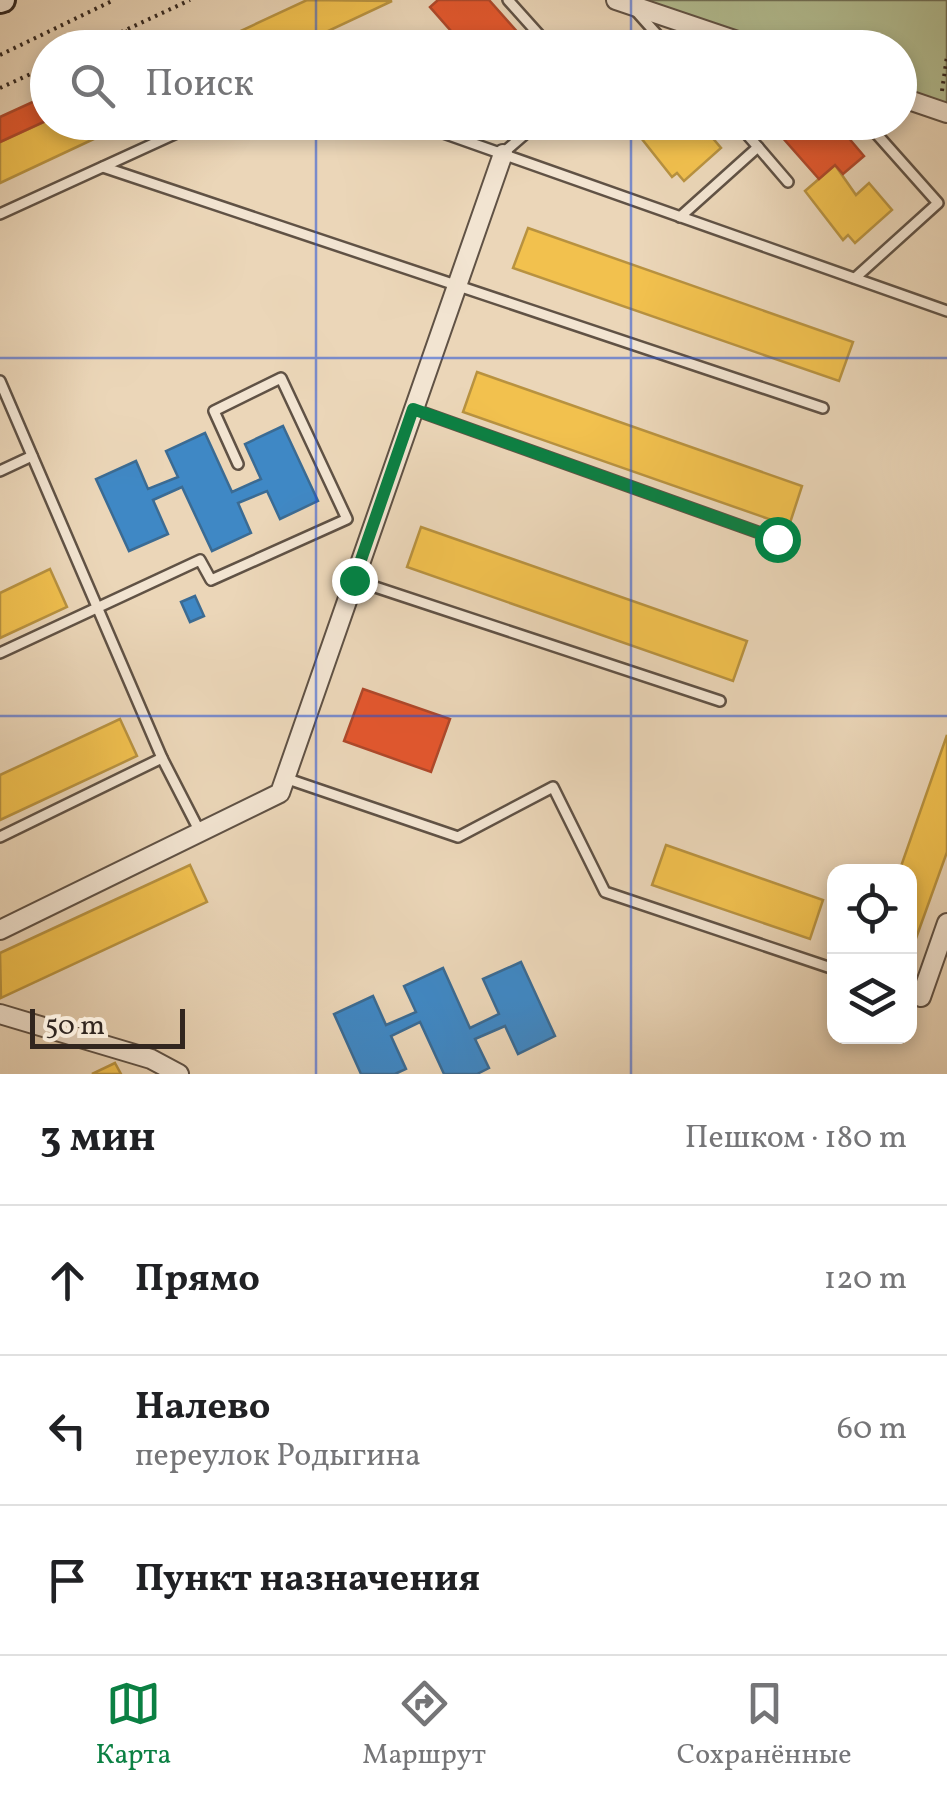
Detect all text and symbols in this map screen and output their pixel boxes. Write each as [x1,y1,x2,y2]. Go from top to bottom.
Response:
search box [30,30,917,140]
icon: search [65,58,120,113]
text: Поиск [145,59,254,112]
route start [755,517,801,563]
route end [332,558,378,604]
map controls [827,864,917,1044]
button: locate [827,864,917,954]
button: layers [827,954,917,1044]
scale bar [30,1004,185,1048]
text: 50 m [45,1007,105,1046]
text: 3 мин [40,1110,156,1169]
text: Пешком · 180 m [685,1117,907,1161]
icon: ahead [40,1253,95,1308]
text: Прямо [135,1254,260,1307]
text: 120 m [824,1258,907,1302]
text: Налево [135,1382,271,1435]
icon: left [40,1403,95,1458]
text: 60 m [837,1408,907,1452]
text: переулок Родыгина [135,1435,421,1479]
icon: arrive [40,1553,95,1608]
text: Пункт назначения [135,1554,480,1607]
tab: Карта [95,1676,171,1775]
tab: Маршрут [362,1676,486,1775]
tab: Сохранённые [677,1676,852,1775]

